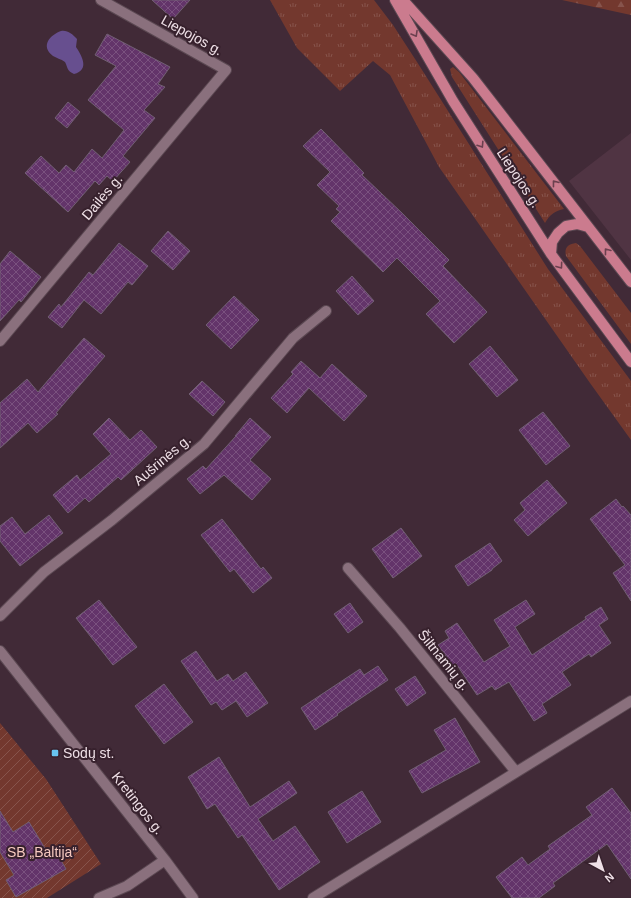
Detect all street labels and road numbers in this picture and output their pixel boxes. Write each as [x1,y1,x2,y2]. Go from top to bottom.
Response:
street label: Liepojos g. [159,12,225,58]
street label: Liepojos g. [494,145,544,211]
street label: Dailės g. [78,171,126,223]
street label: Aušrinės g. [130,431,194,489]
street label: Šiltnamių g. [415,627,473,693]
street label: Kretingos g. [109,769,167,837]

